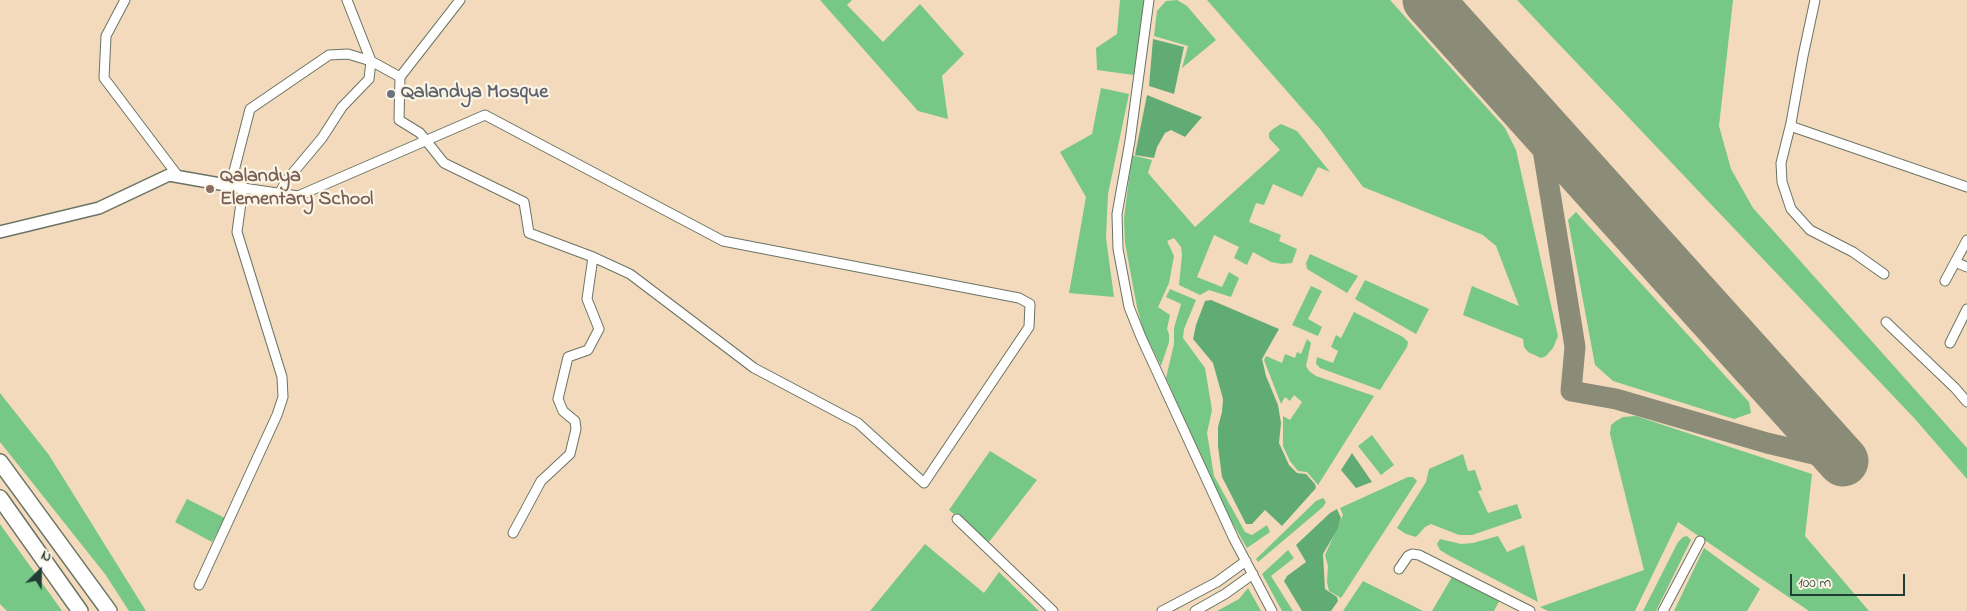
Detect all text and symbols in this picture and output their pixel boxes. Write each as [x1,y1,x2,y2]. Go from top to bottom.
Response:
place label: Qalandya Mosque [401,82,548,106]
marker: Qalandya Mosque [385,88,397,100]
place label: Qalandya Elementary School [220,166,373,213]
marker: Qalandya Elementary School [204,183,216,195]
text: N [38,545,55,568]
north arrow [15,546,65,596]
scale bar [1792,564,1907,596]
text: 100 m [1798,572,1831,594]

